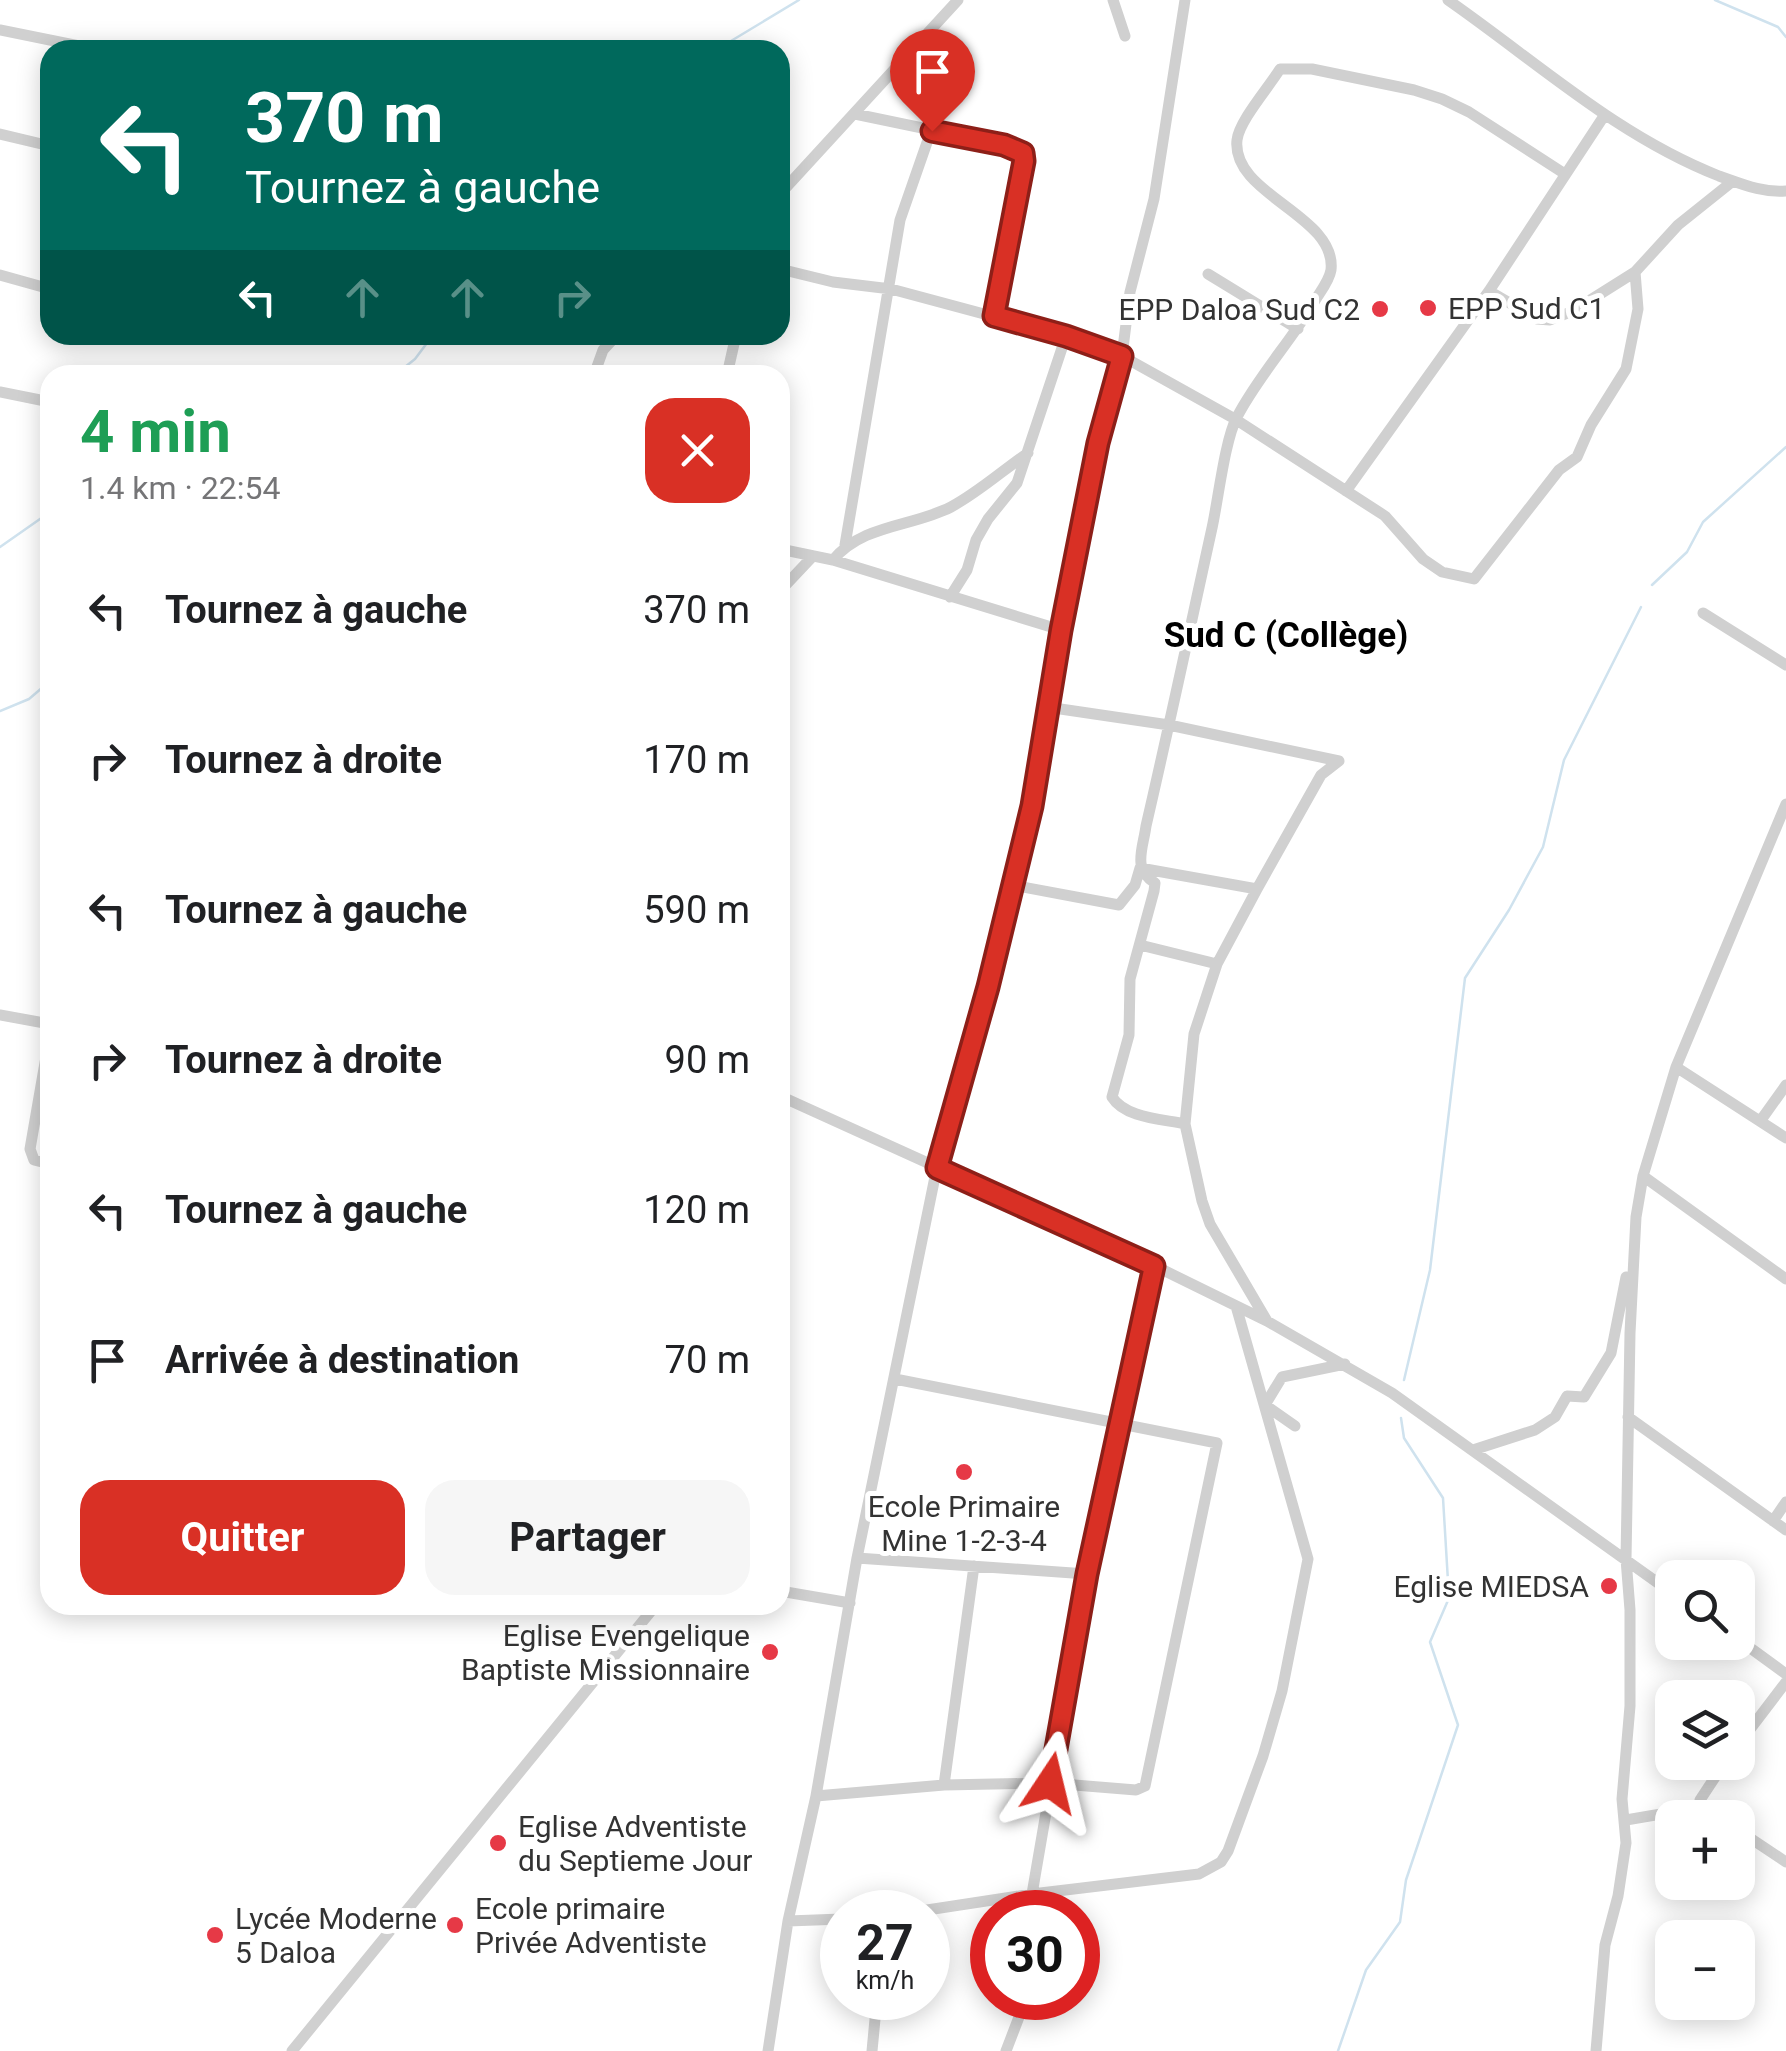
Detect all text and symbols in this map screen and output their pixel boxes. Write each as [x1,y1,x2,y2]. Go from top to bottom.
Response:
pin [890,29,975,132]
icon: arrive [905,44,960,99]
text: 370 m [245,77,444,159]
icon: left [80,80,210,210]
text: Tournez à gauche [245,161,600,214]
icon: left [230,270,285,325]
icon: ahead [335,270,390,325]
icon: ahead [440,270,495,325]
icon: right [545,270,600,325]
place label: EPP Sud C1 [1448,291,1605,326]
place label: EPP Daloa Sud C2 [1118,292,1360,327]
marker: EPP Sud C1 [1417,297,1439,319]
marker: EPP Daloa Sud C2 [1369,298,1391,320]
text: 4 min [80,396,231,467]
button: close [645,398,750,503]
text: 1.4 km · 22:54 [80,469,281,507]
icon: left [80,583,135,638]
text: Tournez à gauche [165,588,467,632]
text: 370 m [643,588,750,632]
district label: Sud C (Collège) [1164,615,1408,656]
icon: right [80,733,135,788]
text: Tournez à droite [165,738,442,782]
text: 170 m [643,738,750,782]
icon: left [80,883,135,938]
text: Tournez à gauche [165,888,467,932]
text: 590 m [643,888,750,932]
icon: right [80,1033,135,1088]
text: Tournez à droite [165,1038,442,1082]
text: 90 m [665,1038,750,1082]
icon: left [80,1183,135,1238]
text: Tournez à gauche [165,1188,467,1232]
text: 120 m [643,1188,750,1232]
icon: arrive [80,1333,135,1388]
text: Arrivée à destination [165,1338,519,1382]
text: 70 m [665,1338,750,1382]
marker: Ecole Primaire Mine 1-2-3-4 [953,1461,975,1483]
button: Quitter [80,1480,405,1595]
button: Partager [425,1480,750,1595]
place label: Ecole Primaire Mine 1-2-3-4 [868,1489,1060,1558]
map controls [1655,1560,1755,2020]
button: search [1655,1560,1755,1660]
place label: Eglise MIEDSA [1393,1569,1589,1604]
marker: Eglise MIEDSA [1598,1575,1620,1597]
place label: Eglise Evengelique Baptiste Missionnaire [461,1618,750,1687]
marker: Eglise Evengelique Baptiste Missionnaire [759,1641,781,1663]
button: layers [1655,1680,1755,1780]
position arrow [998,1731,1102,1835]
button: + [1655,1800,1755,1900]
place label: Eglise Adventiste du Septieme Jour [518,1809,753,1878]
marker: Eglise Adventiste du Septieme Jour [487,1832,509,1854]
speed limit sign: 30 [970,1890,1100,2020]
place label: Ecole primaire Privée Adventiste [475,1891,707,1960]
place label: Lycée Moderne 5 Daloa [235,1901,437,1970]
marker: Ecole primaire Privée Adventiste [444,1914,466,1936]
text: 27 [856,1914,914,1972]
button: − [1655,1920,1755,2020]
marker: Lycée Moderne 5 Daloa [204,1924,226,1946]
text: km/h [856,1966,914,1995]

